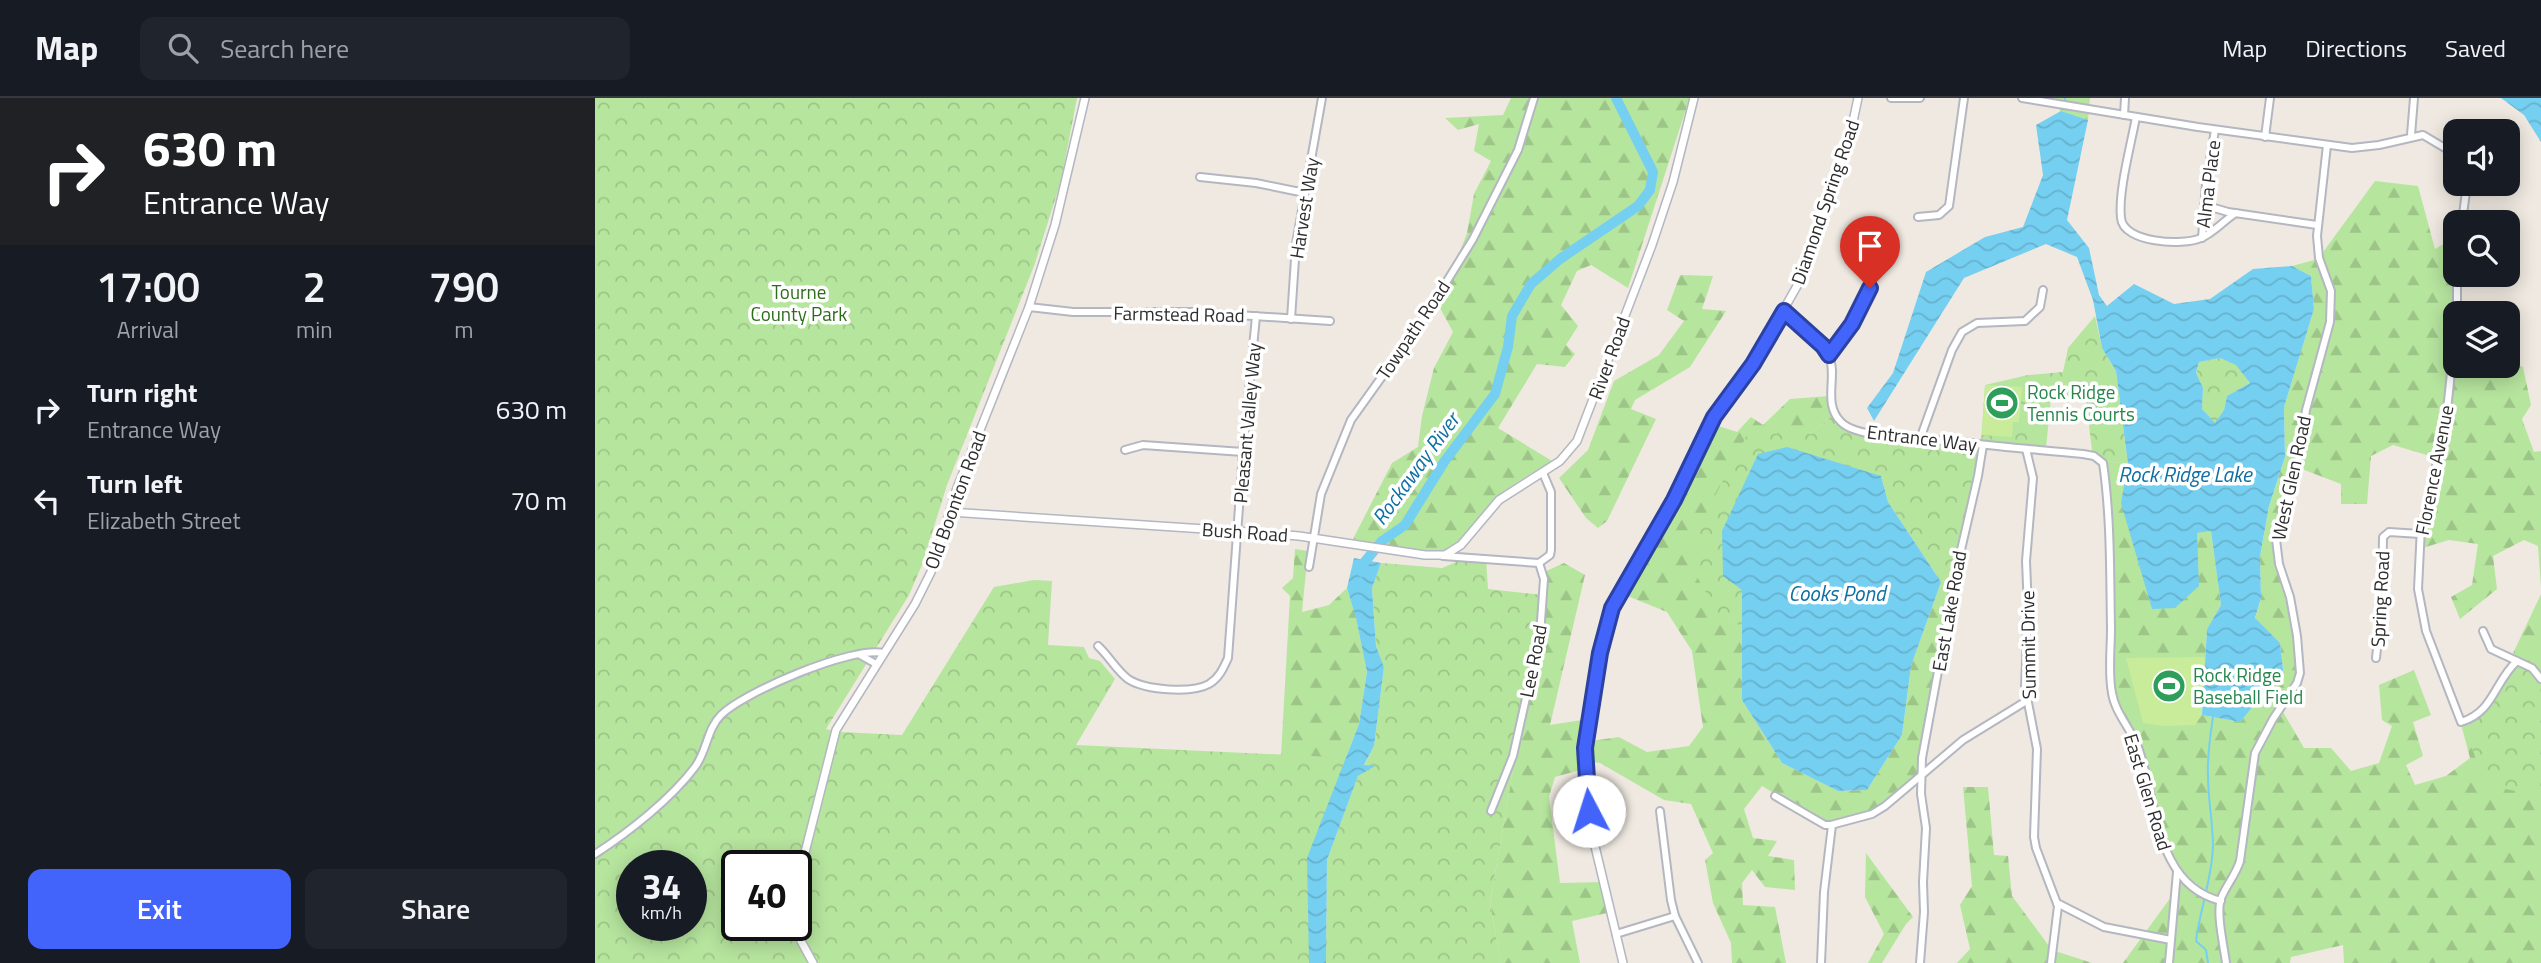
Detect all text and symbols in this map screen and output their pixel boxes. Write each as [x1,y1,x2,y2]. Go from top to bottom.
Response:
search box [140,17,630,80]
text: Map [35,23,98,73]
icon: search [164,29,202,67]
text: Search here [220,29,349,68]
text: Map [2222,30,2267,66]
text: Directions [2305,30,2407,66]
text: Saved [2445,30,2506,66]
text: 630 m [143,110,277,185]
street label: Diamond Spring Road [1783,116,1866,288]
map controls [2443,119,2520,378]
button: sound [2443,119,2520,196]
icon: right [28,126,119,217]
street label: Alma Place [2188,138,2227,230]
street label: Harvest Way [1281,155,1326,261]
text: Entrance Way [143,178,329,226]
button: search [2443,210,2520,287]
pin [1840,216,1900,288]
icon: arrive [1851,227,1889,265]
text: 17:00 [96,254,200,318]
text: 2 [303,254,326,318]
text: 790 [429,254,499,318]
street label: Towpath Road [1369,274,1457,385]
park label: Tourne County Park [751,277,847,328]
street label: Farmstead Road [1113,298,1245,329]
button: layers [2443,301,2520,378]
text: Arrival [117,312,179,347]
text: min [296,312,333,347]
text: m [454,312,473,347]
street label: River Road [1580,312,1637,403]
street label: Pleasant Valley Way [1225,342,1268,504]
text: Turn right [87,373,198,412]
place label: Rock Ridge Tennis Courts [2027,377,2135,428]
sports icon: Rock Ridge Tennis Courts [1983,384,2021,422]
text: 630 m [496,390,567,429]
icon: right [28,391,66,429]
street label: Florence Avenue [2407,402,2460,537]
water label: Rockaway River [1364,404,1468,531]
text: Entrance Way [87,412,221,447]
street label: West Glen Road [2263,413,2318,543]
street label: Entrance Way [1865,416,1979,459]
street label: Old Boonton Road [916,427,993,573]
water label: Rock Ridge Lake [2118,458,2253,490]
text: Turn left [87,464,182,503]
text: 70 m [510,481,567,520]
icon: left [28,482,66,520]
text: Elizabeth Street [87,503,240,538]
street label: Bush Road [1201,514,1289,549]
street label: East Lake Road [1924,548,1973,674]
street label: Spring Road [2362,550,2397,648]
water label: Cooks Pond [1789,577,1888,609]
street label: Summit Drive [2012,590,2043,700]
street label: Lee Road [1511,622,1554,700]
place label: Rock Ridge Baseball Field [2193,660,2303,711]
sports icon: Rock Ridge Baseball Field [2150,667,2188,705]
street label: East Glen Road [2117,730,2180,854]
position arrow [1552,774,1626,848]
speed limit sign: 40 [721,850,812,941]
text: 34 [642,859,681,913]
button: Exit [28,869,291,949]
button: Share [305,869,567,949]
text: km/h [641,899,682,926]

